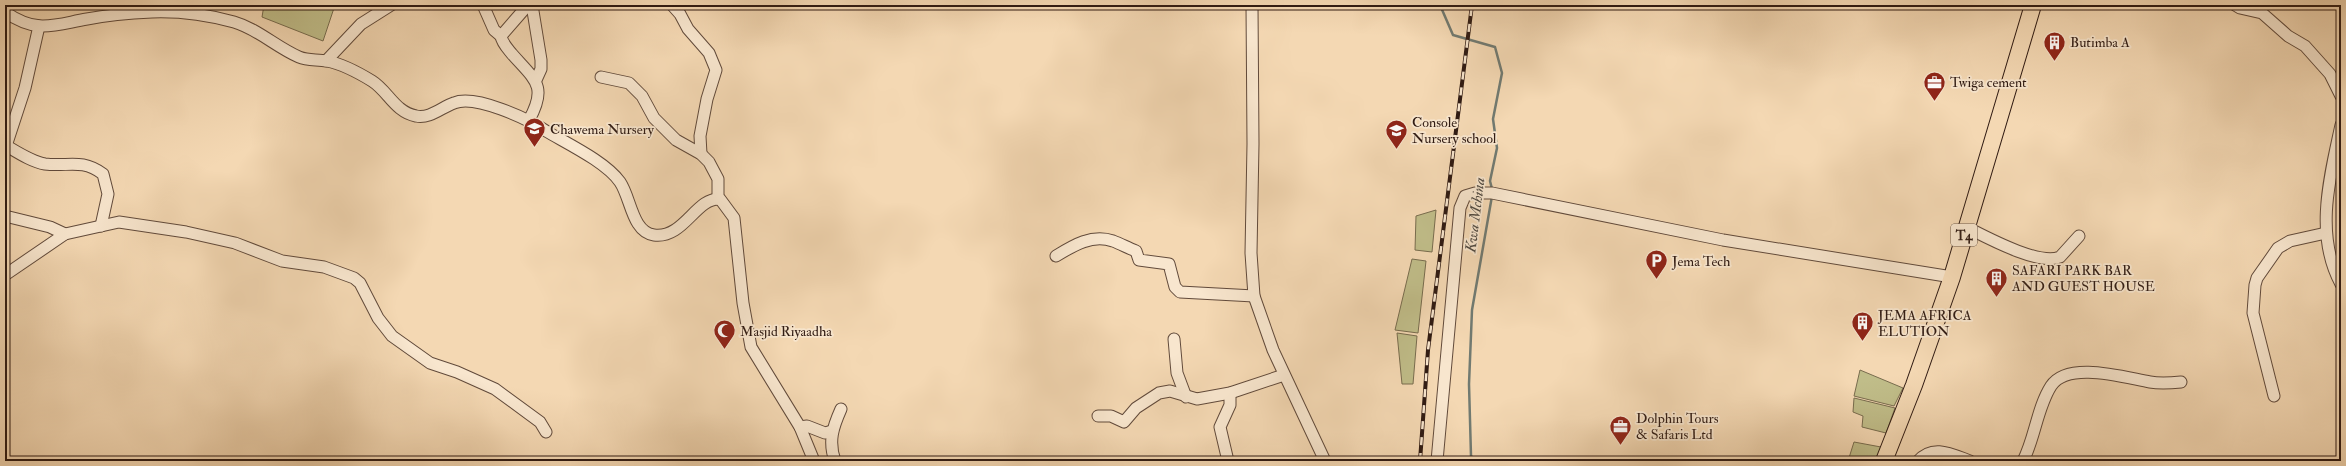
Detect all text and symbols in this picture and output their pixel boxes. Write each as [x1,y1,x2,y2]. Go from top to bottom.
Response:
building icon: Butimba A [2041,29,2067,62]
place label: Butimba A [2070,34,2130,51]
office icon: Twiga cement [1922,69,1948,102]
place label: Twiga cement [1950,74,2027,91]
place label: Console Nursery school [1412,114,1497,148]
school or university icon: Chawema Nursery [521,116,547,149]
school or university icon: Console Nursery school [1384,117,1410,150]
place label: Chawema Nursery [550,121,655,139]
water label: Kwa Mchina [1461,176,1490,255]
road number: T4 [1951,224,1977,246]
parking icon: Jema Tech [1644,248,1670,281]
place label: Jema Tech [1671,253,1731,270]
place label: SAFARI PARK BAR AND GUEST HOUSE [2011,262,2155,295]
building icon: SAFARI PARK BAR AND GUEST HOUSE [1983,265,2009,298]
place label: JEMA AFRICA ELUTION [1877,307,1972,340]
building icon: JEMA AFRICA ELUTION [1849,310,1875,343]
mosque icon: Masjid Riyaadha [712,318,738,351]
place label: Masjid Riyaadha [740,323,832,341]
place label: Dolphin Tours & Safaris Ltd [1636,410,1719,443]
office icon: Dolphin Tours & Safaris Ltd [1607,413,1633,446]

